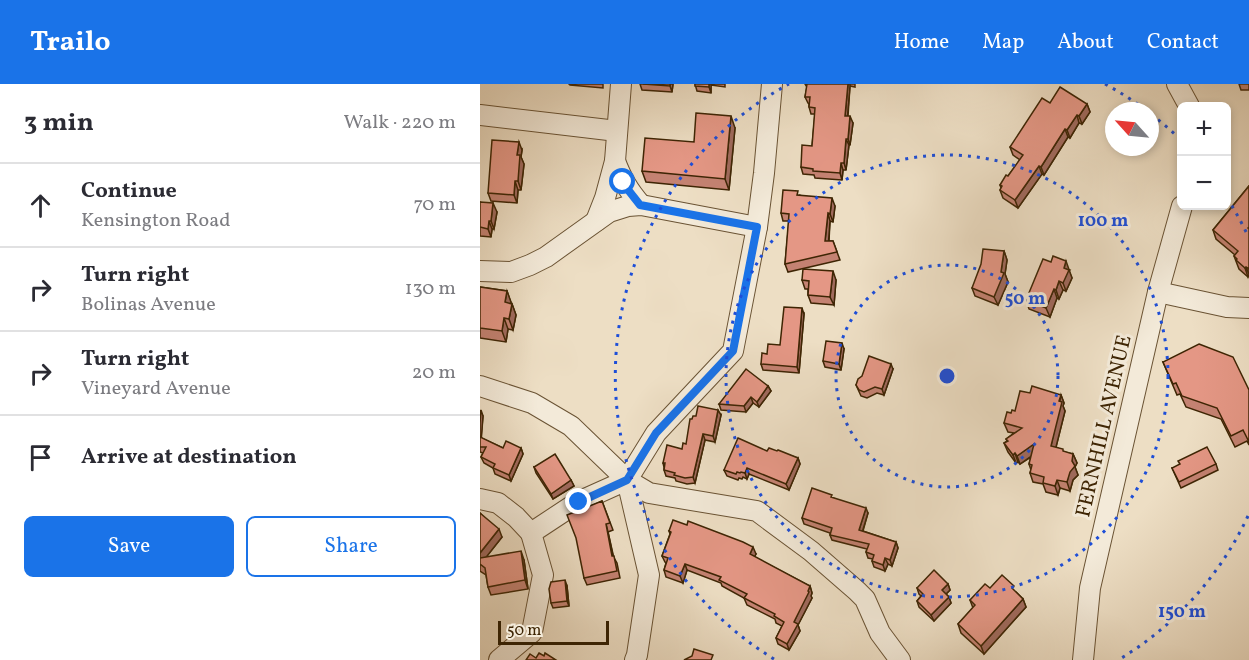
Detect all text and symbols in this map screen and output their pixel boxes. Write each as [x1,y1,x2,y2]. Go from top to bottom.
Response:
text: Trailo [30,23,111,62]
text: Home [894,28,949,57]
text: Map [982,28,1024,57]
text: About [1057,28,1114,57]
text: Contact [1147,28,1219,57]
north arrow [1105,102,1159,156]
map controls [1177,102,1231,210]
button: + [1177,102,1231,156]
text: 3 min [24,105,94,141]
text: Walk · 220 m [344,109,456,137]
button: − [1177,156,1231,210]
route start [609,168,635,194]
text: Continue [81,176,177,207]
icon: ahead [24,189,57,222]
text: 70 m [413,191,456,219]
text: Kensington Road [81,207,230,235]
text: 100 m [1078,209,1128,234]
text: Turn right [81,260,189,291]
icon: right [24,273,57,306]
text: 130 m [405,275,456,303]
text: 50 m [1005,287,1045,312]
text: Bolinas Avenue [81,291,216,319]
street label: FERNHILL AVENUE [1069,332,1140,520]
text: Turn right [81,344,189,375]
icon: right [24,357,57,390]
text: 20 m [412,359,456,387]
centre of rings [937,366,957,386]
text: Vineyard Avenue [81,375,231,403]
icon: arrive [24,441,57,474]
text: Arrive at destination [81,442,297,473]
route end [565,488,591,514]
button: Save [24,516,234,577]
button: Share [246,516,456,577]
text: 150 m [1158,600,1206,625]
scale bar [498,618,609,646]
text: 50 m [507,620,541,642]

